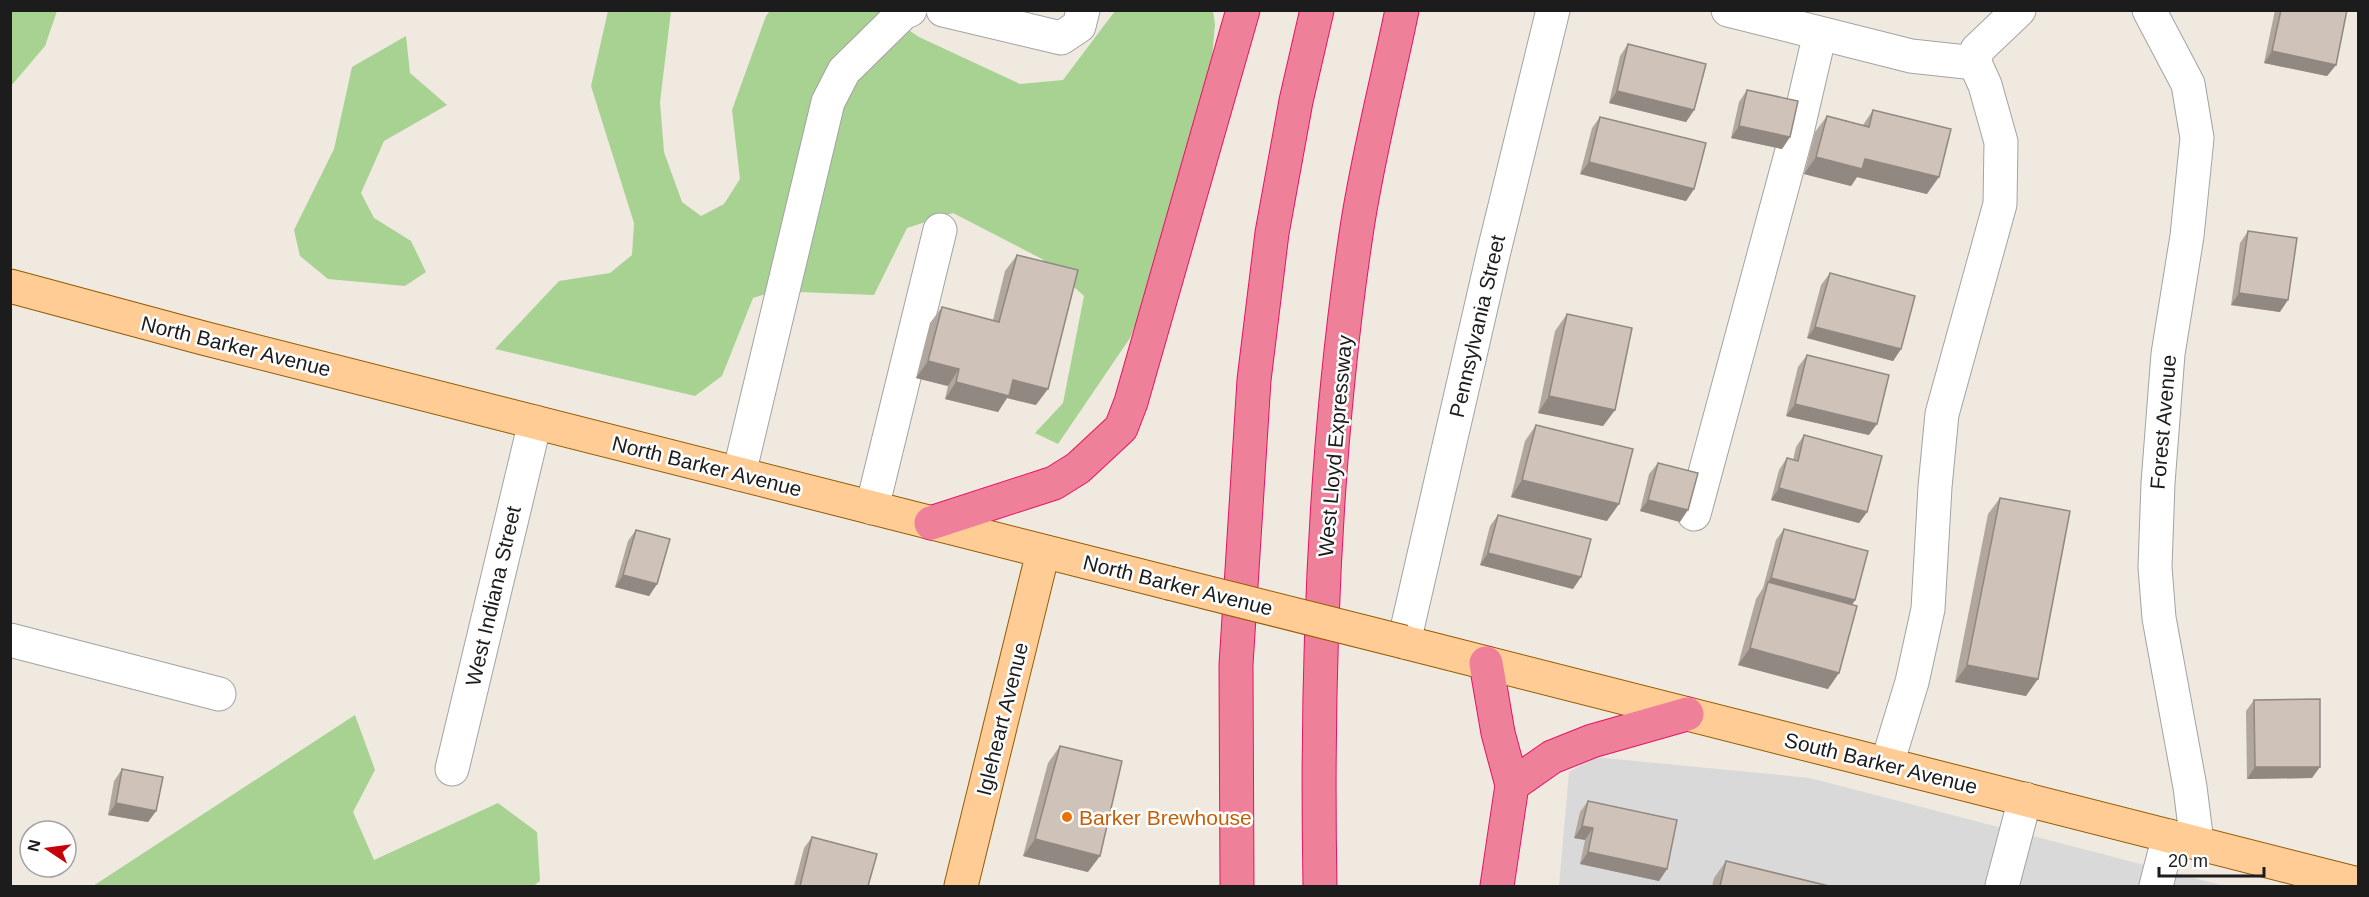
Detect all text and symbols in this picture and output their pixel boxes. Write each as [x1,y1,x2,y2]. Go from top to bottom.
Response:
street label: Pennsylvania Street [1445,232,1509,420]
street label: North Barker Avenue [139,311,333,381]
street label: West Lloyd Expressway [1314,334,1356,558]
street label: Forest Avenue [2146,354,2180,490]
street label: North Barker Avenue [610,431,804,501]
street label: West Indiana Street [461,504,525,688]
street label: North Barker Avenue [1081,550,1275,620]
street label: Igleheart Avenue [972,640,1032,798]
street label: South Barker Avenue [1782,728,1980,798]
place label: Barker Brewhouse [1079,806,1252,829]
marker: Barker Brewhouse [1060,810,1074,824]
north arrow [18,819,78,879]
text: N [24,838,43,853]
scale bar [2159,840,2264,878]
text: 20 m [2168,851,2208,871]

